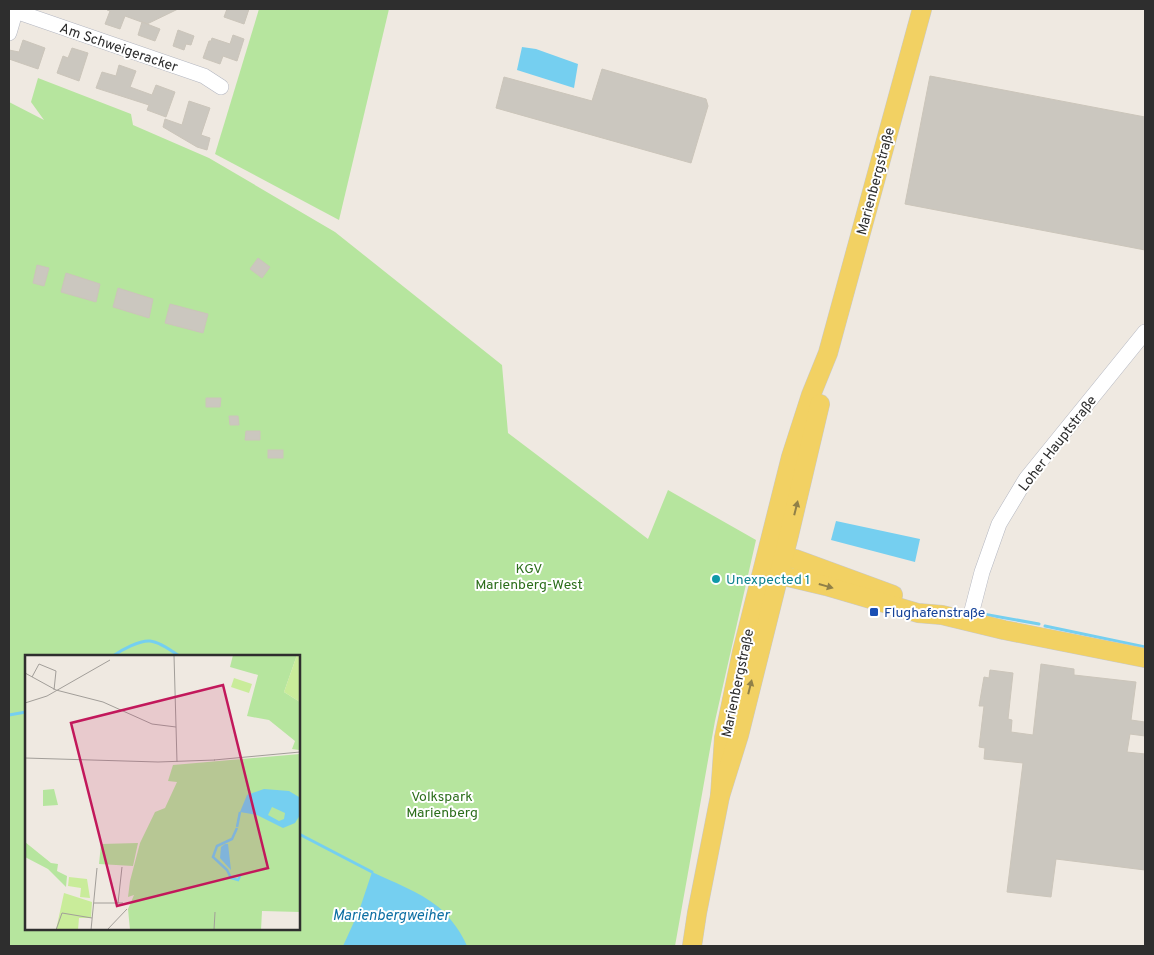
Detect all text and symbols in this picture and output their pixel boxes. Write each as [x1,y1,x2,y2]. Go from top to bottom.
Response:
street label: Am Schweigeracker [57,20,180,77]
street label: Marienbergstraße [854,126,899,237]
street label: Loher Hauptstraße [1016,393,1101,495]
one-way arrow [792,501,800,516]
park label: KGV Marienberg-West [475,561,583,594]
place label: Unexpected 1 [726,572,810,589]
marker: Unexpected 1 [710,573,722,585]
one-way arrow [819,583,834,591]
place label: Flughafenstraße [884,605,985,622]
marker: Flughafenstraße [868,606,880,618]
street label: Marienbergstraße [719,627,758,739]
inset map [25,655,300,930]
one-way arrow [747,680,755,695]
park label: Volkspark Marienberg [406,789,478,822]
water label: Marienbergweiher [332,907,451,926]

